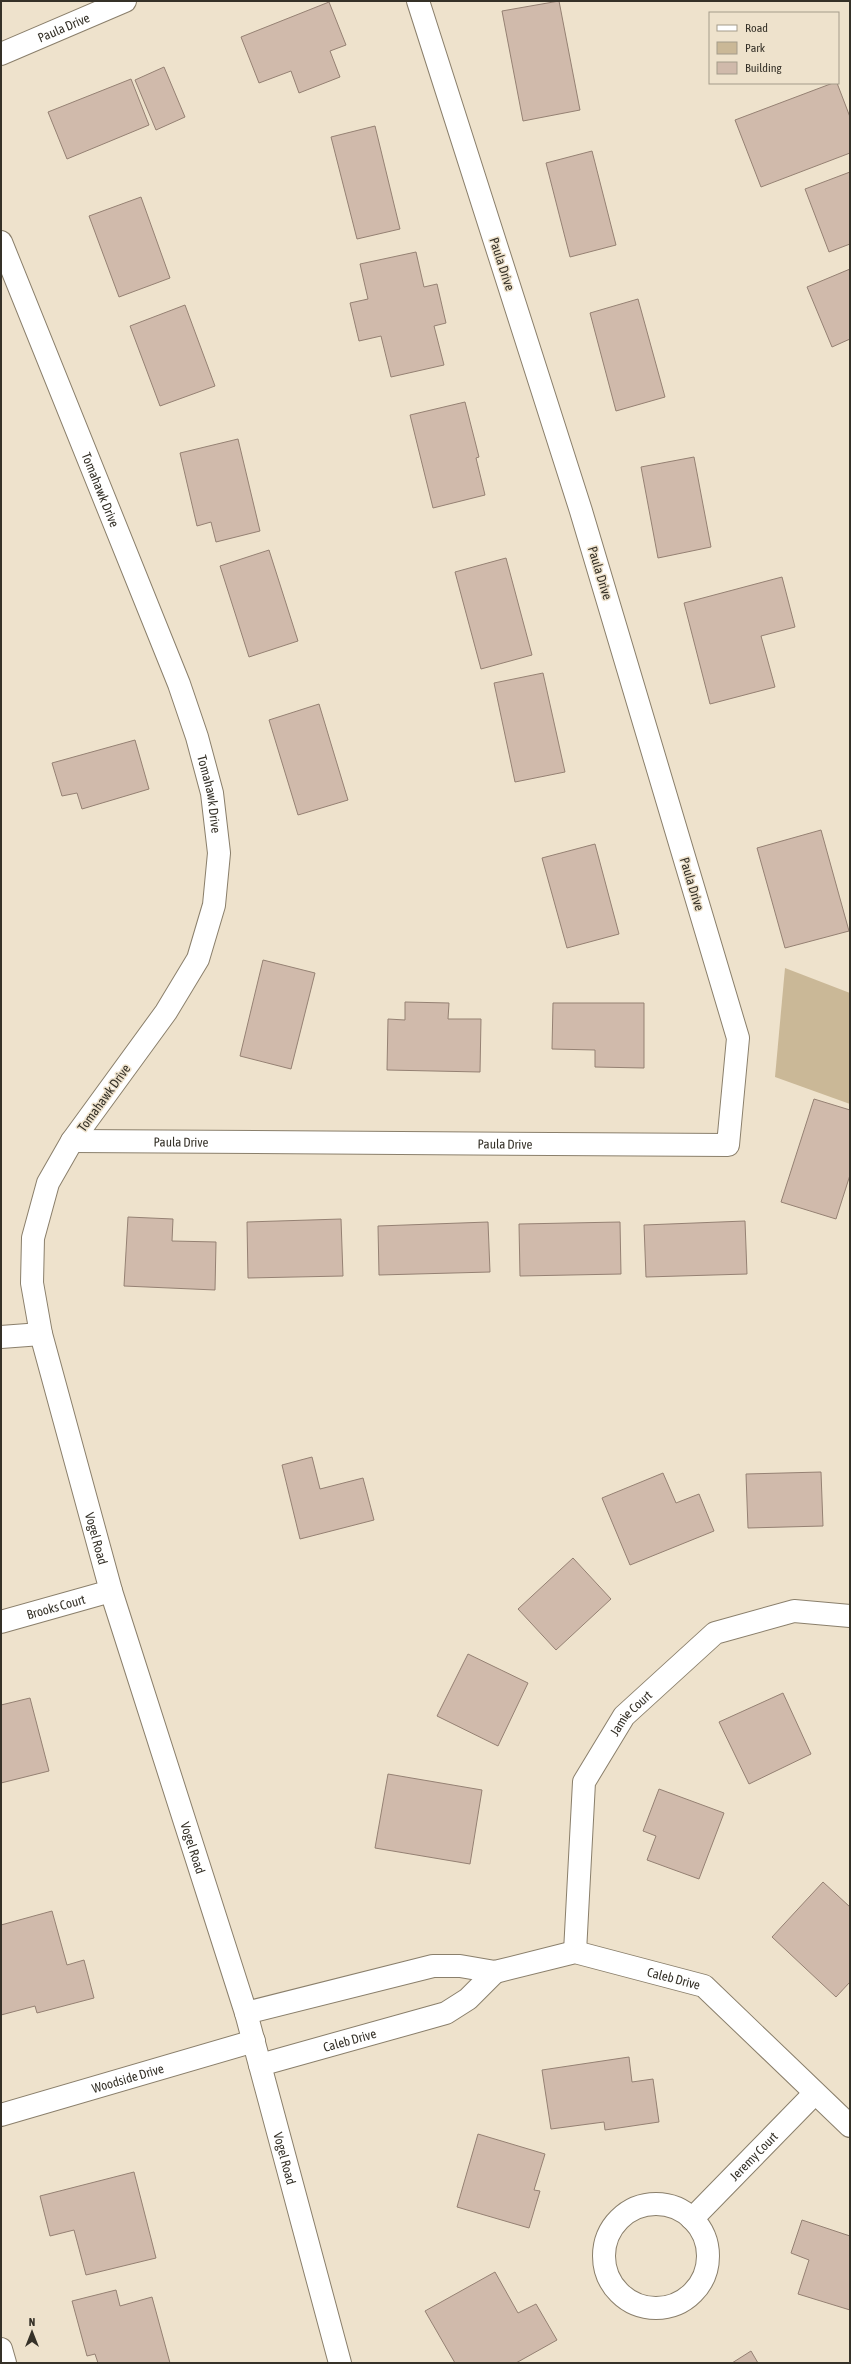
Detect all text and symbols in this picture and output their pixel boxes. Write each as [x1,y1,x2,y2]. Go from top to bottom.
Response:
street label: Paula Drive [35,10,92,45]
legend [709,12,839,84]
text: Road [745,21,768,35]
text: Park [745,41,766,55]
text: Building [745,61,783,75]
street label: Paula Drive [486,236,518,293]
street label: Tomahawk Drive [79,450,123,529]
street label: Paula Drive [585,545,615,602]
street label: Tomahawk Drive [195,753,224,834]
street label: Paula Drive [677,856,707,913]
street label: Tomahawk Drive [75,1061,133,1134]
street label: Paula Drive [153,1134,209,1149]
street label: Paula Drive [477,1136,533,1151]
street label: Vogel Road [82,1511,111,1566]
street label: Brooks Court [25,1591,87,1622]
street label: Jamie Court [606,1687,655,1738]
street label: Vogel Road [178,1820,208,1875]
street label: Caleb Drive [646,1964,702,1992]
street label: Caleb Drive [321,2025,378,2055]
street label: Woodside Drive [90,2060,165,2096]
street label: Jeremy Court [726,2128,781,2183]
street label: Vogel Road [271,2131,299,2186]
north arrow [12,2312,52,2352]
text: N [29,2316,35,2328]

